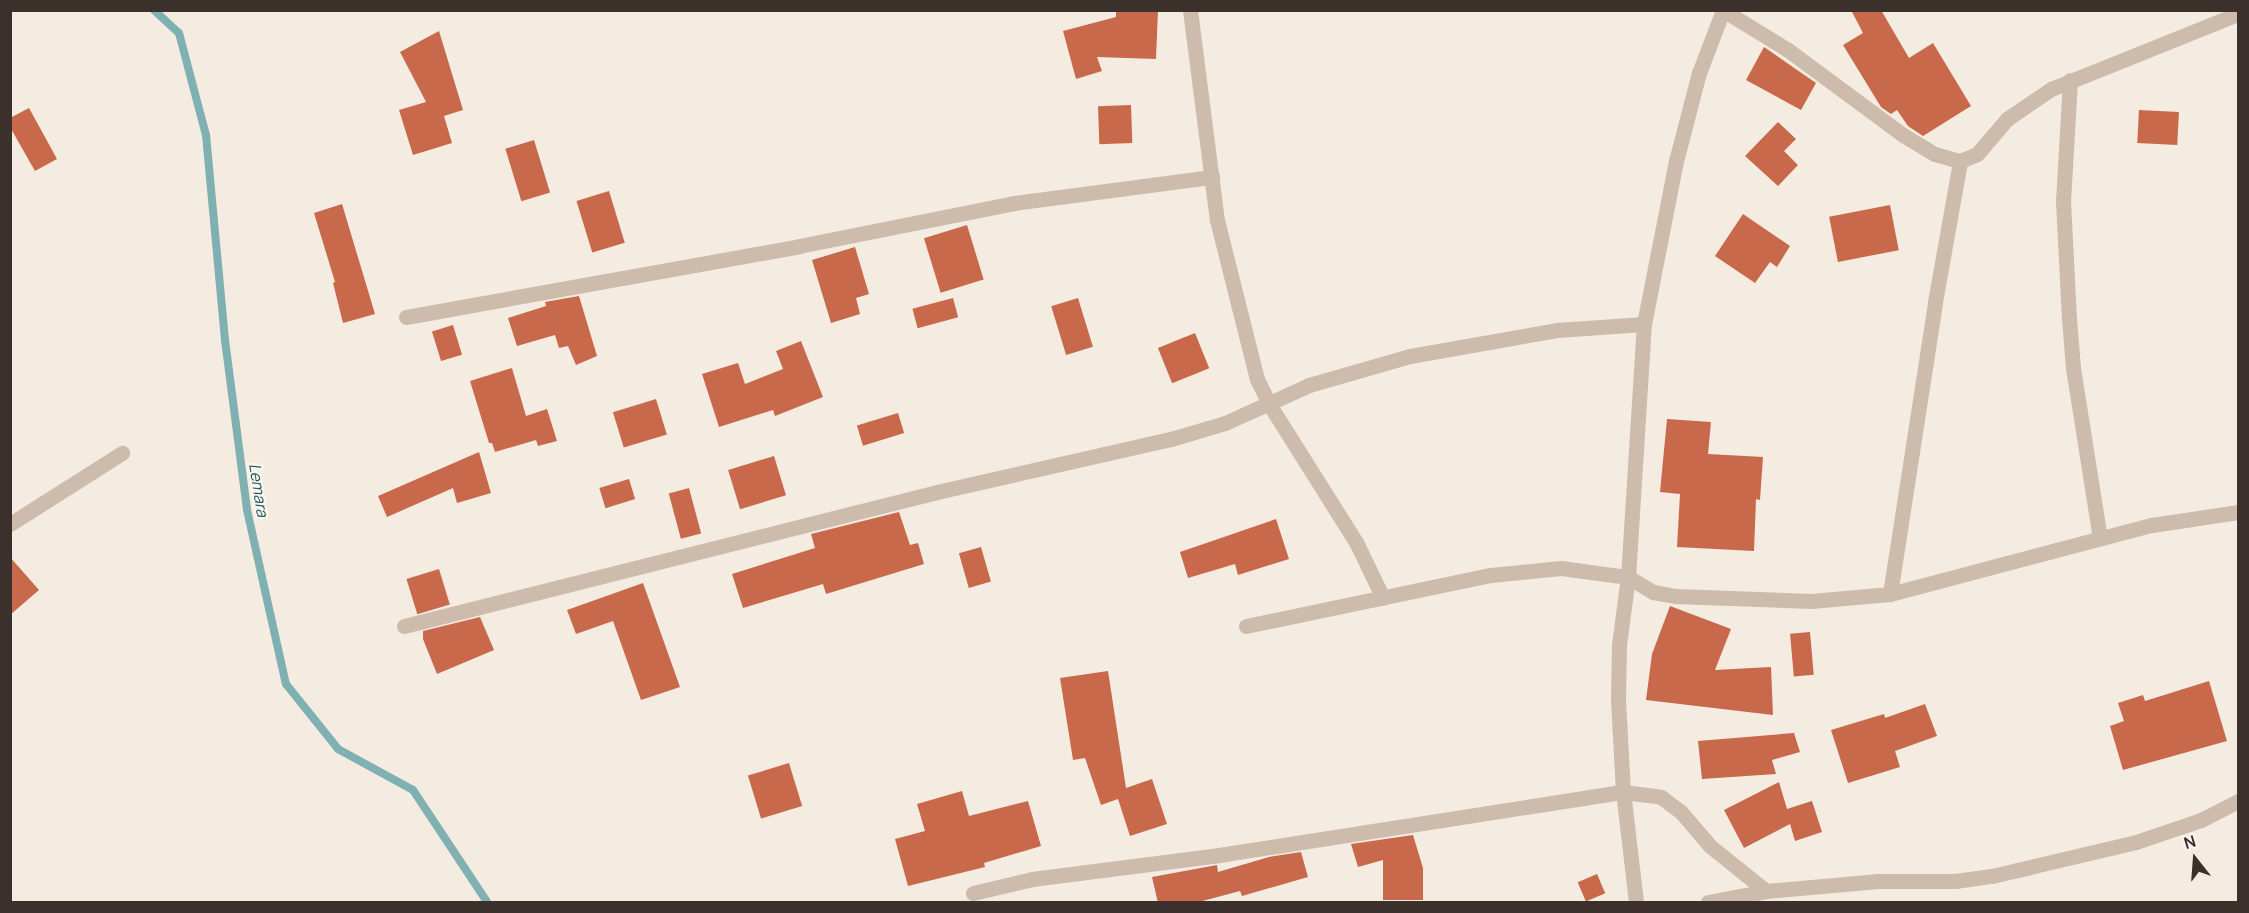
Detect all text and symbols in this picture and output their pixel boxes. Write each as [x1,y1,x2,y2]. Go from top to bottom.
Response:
water label: Lemara [245,462,273,518]
north arrow [2165,829,2225,889]
text: N [2181,830,2198,854]

